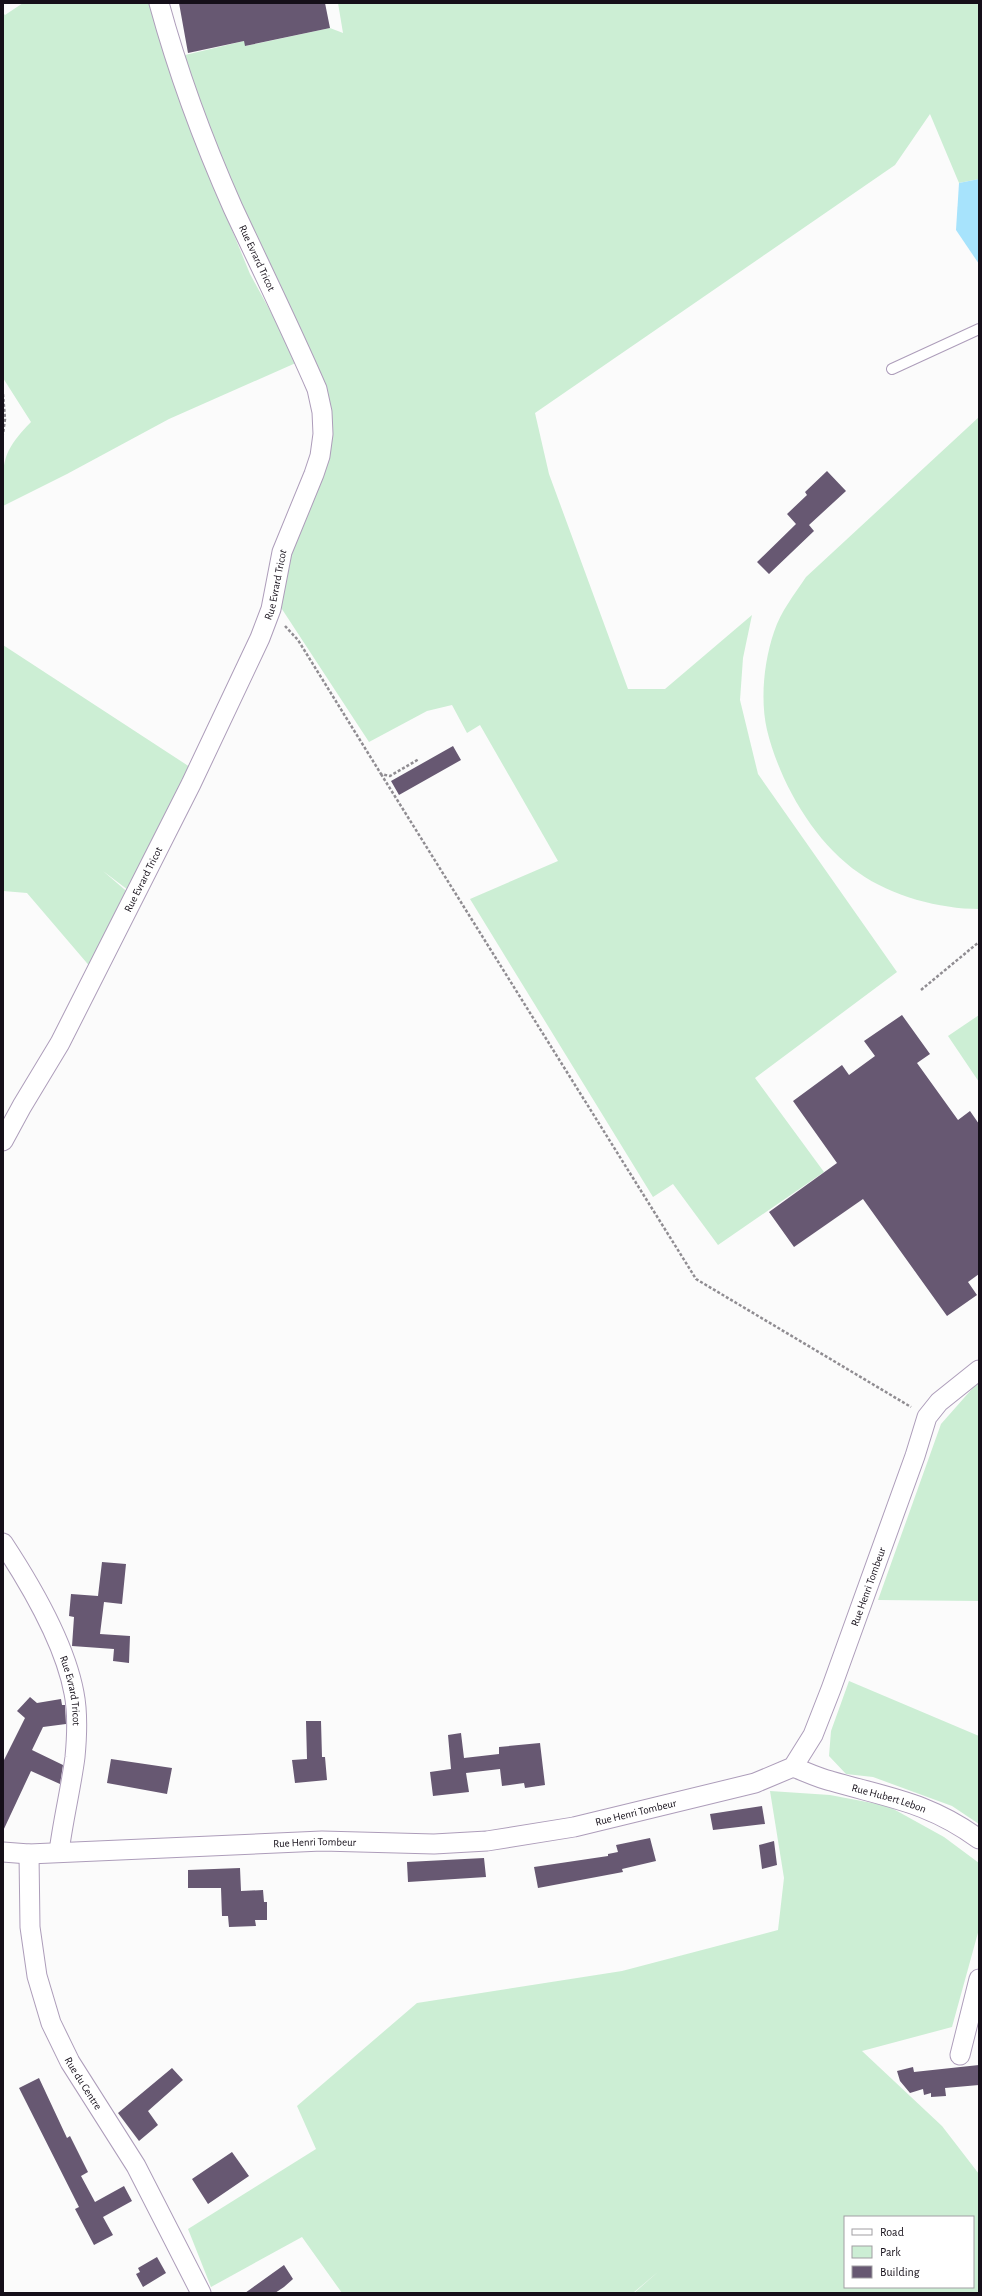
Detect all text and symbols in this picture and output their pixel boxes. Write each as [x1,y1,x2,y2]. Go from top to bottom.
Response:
street label: Rue Evrard Tricot [237,223,277,293]
street label: Rue Evrard Tricot [262,547,288,621]
street label: Rue Evrard Tricot [122,844,164,914]
street label: Rue Henri Tombeur [849,1545,887,1628]
street label: Rue Evrard Tricot [58,1654,82,1726]
street label: Rue Hubert Lebon [851,1782,928,1814]
street label: Rue Henri Tombeur [594,1797,678,1827]
street label: Rue Henri Tombeur [273,1835,357,1849]
street label: Rue du Centre [63,2055,104,2111]
legend [844,2216,974,2288]
text: Road [880,2226,904,2238]
text: Park [880,2246,901,2258]
text: Building [880,2266,920,2278]

